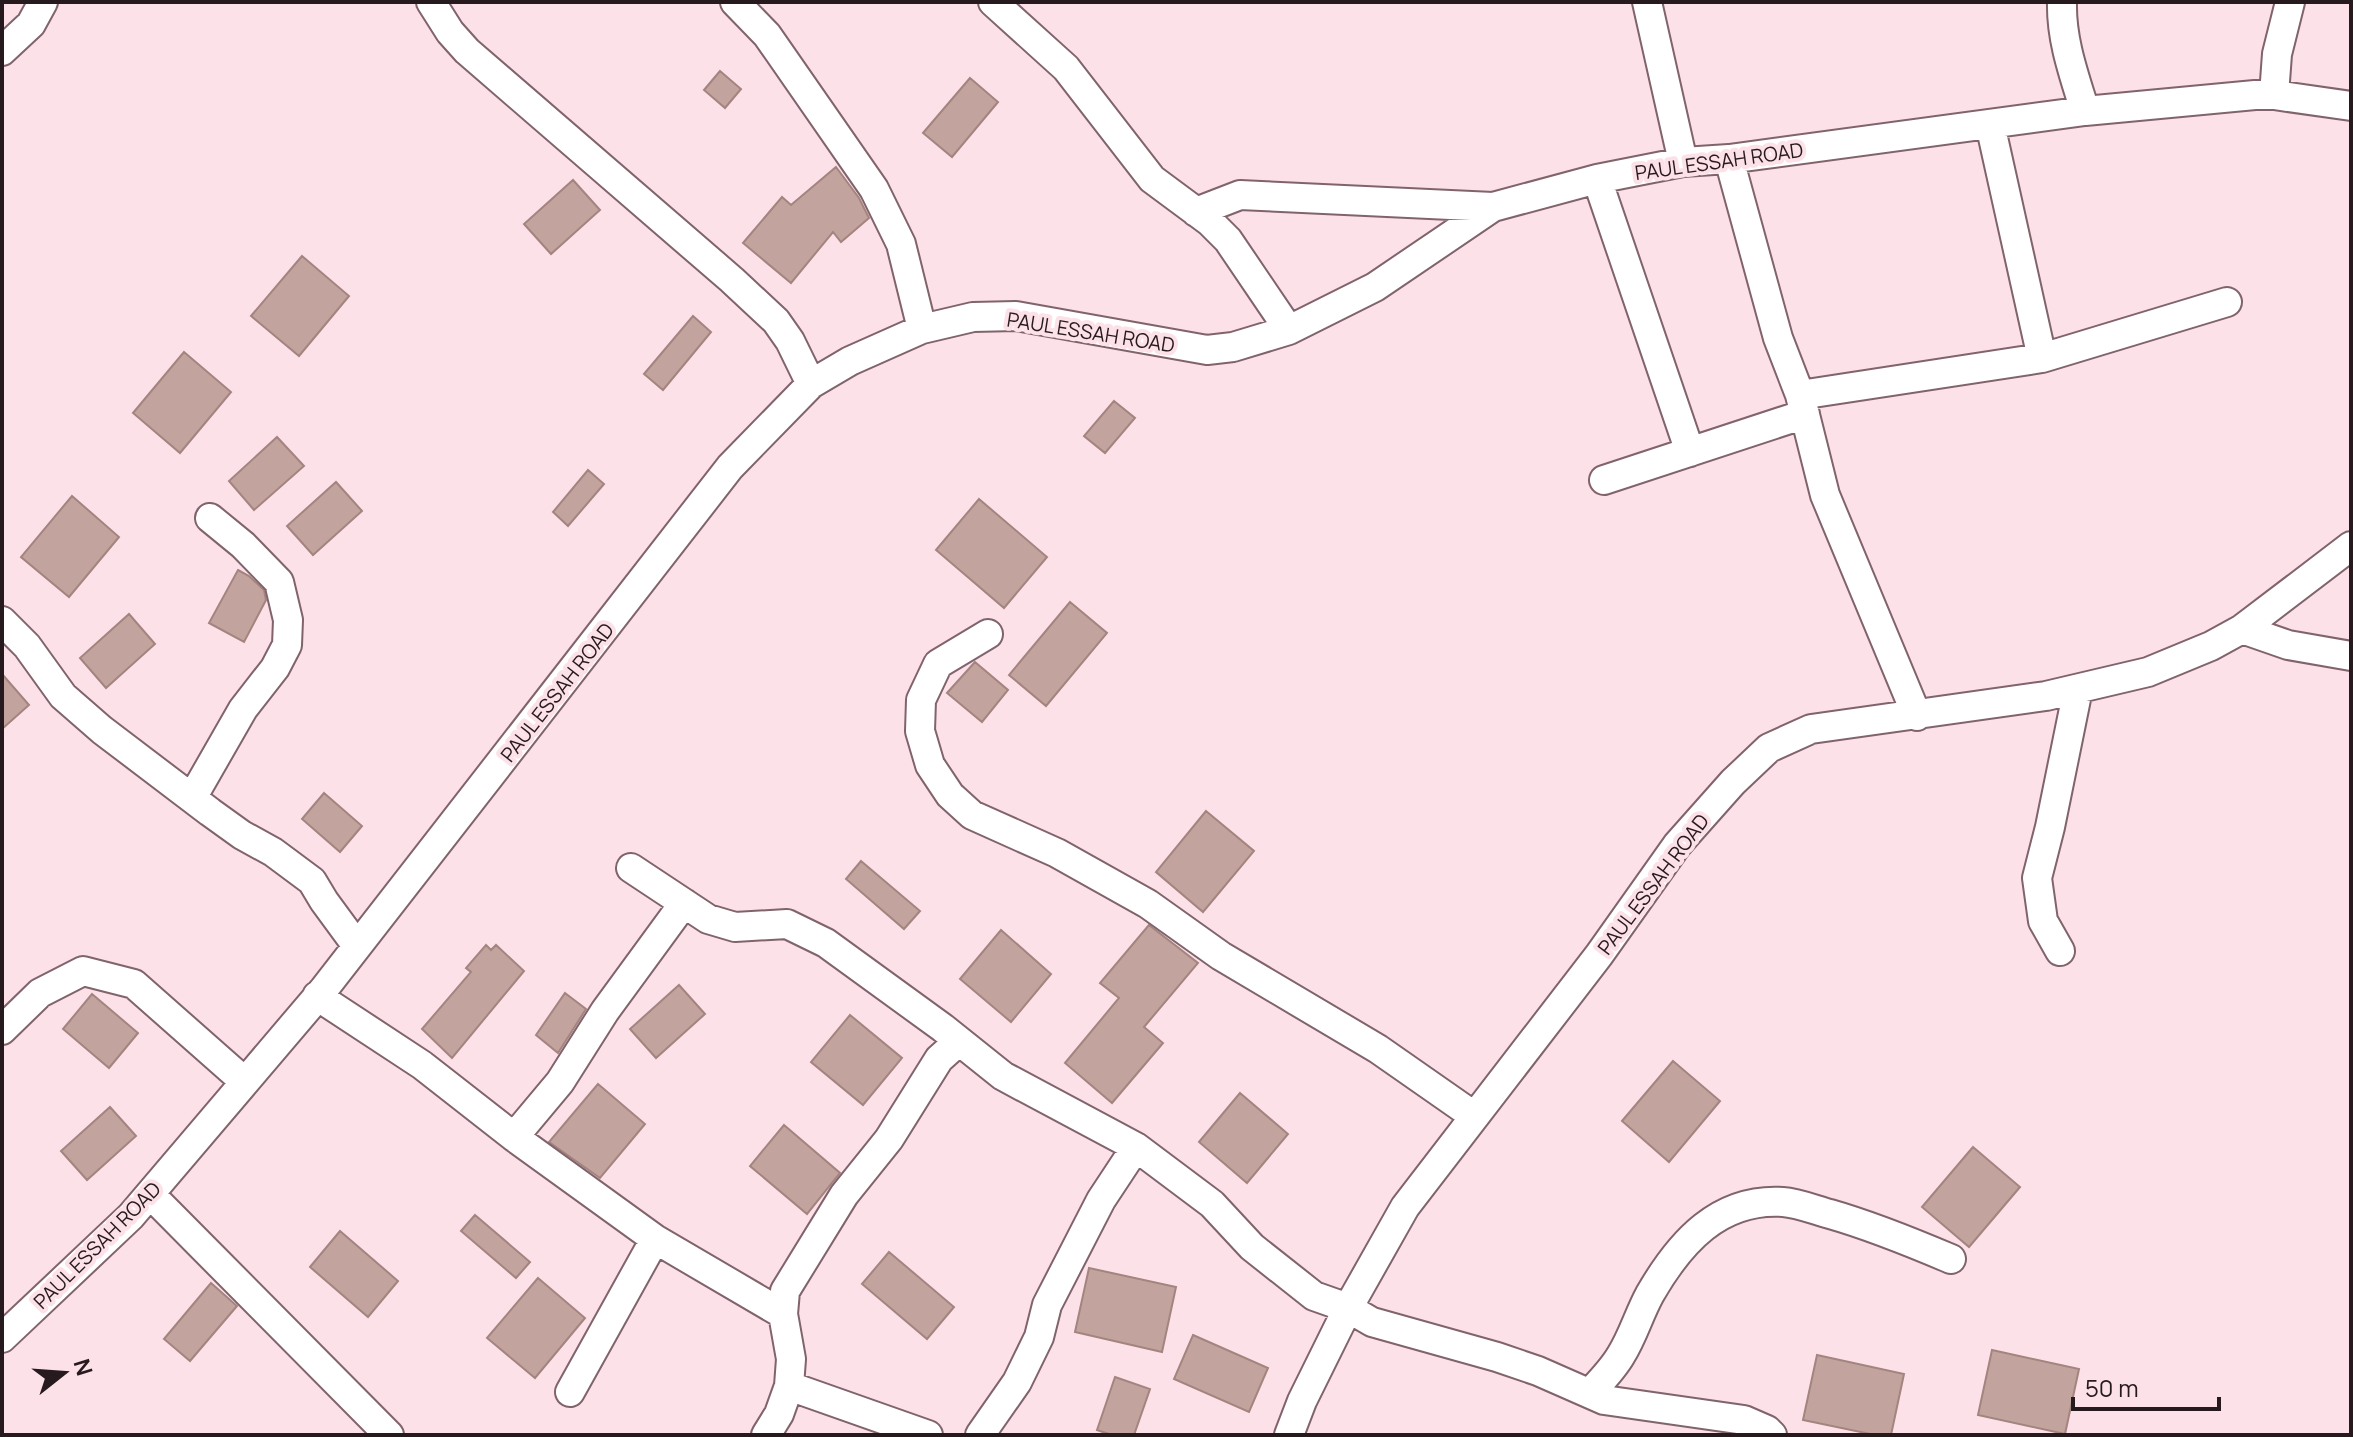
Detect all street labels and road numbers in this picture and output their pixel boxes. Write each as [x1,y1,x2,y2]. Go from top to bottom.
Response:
street label: PAUL ESSAH ROAD [1633,136,1805,186]
street label: PAUL ESSAH ROAD [1005,305,1177,359]
street label: PAUL ESSAH ROAD [494,617,620,767]
street label: PAUL ESSAH ROAD [1591,808,1715,960]
street label: PAUL ESSAH ROAD [27,1175,167,1315]

